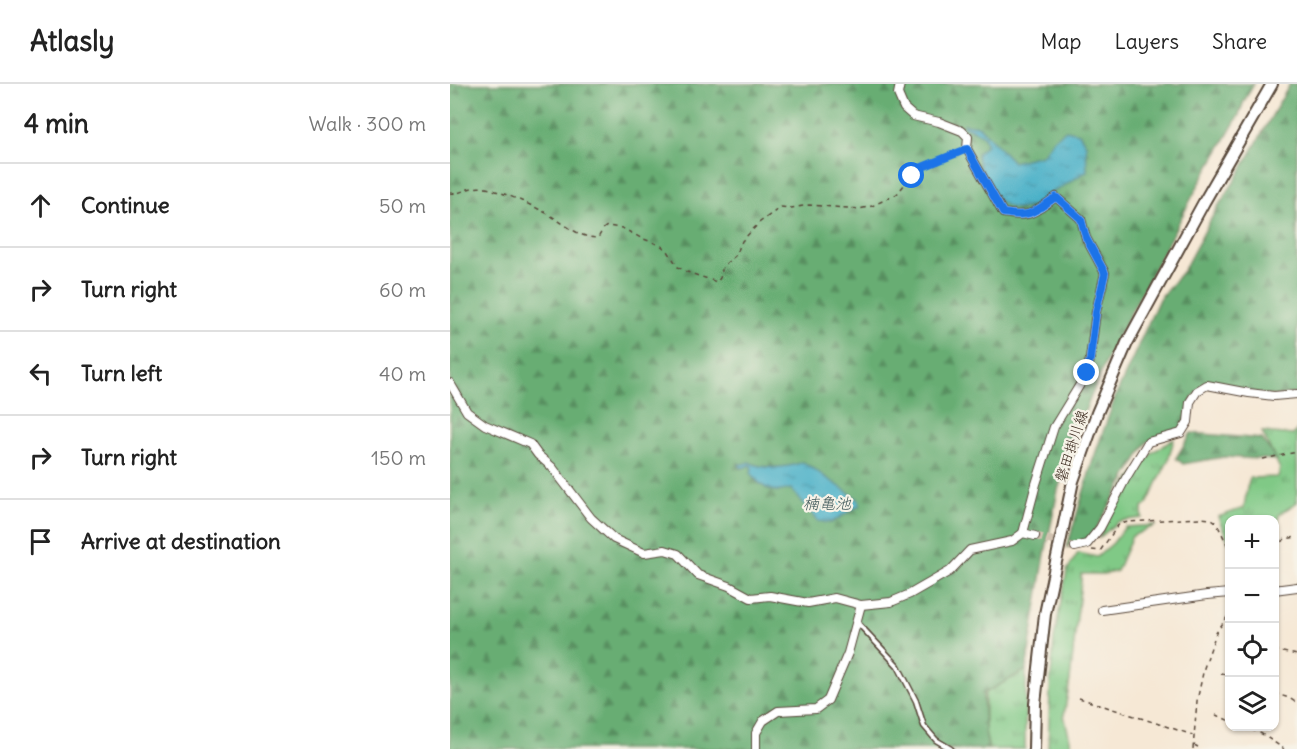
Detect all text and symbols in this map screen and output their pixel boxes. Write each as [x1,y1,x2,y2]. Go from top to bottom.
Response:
text: Atlasly [30,23,114,59]
text: Map [1041,28,1081,55]
text: Layers [1114,28,1179,55]
text: Share [1212,28,1267,55]
text: 4 min [24,107,89,140]
text: Walk · 300 m [308,111,426,136]
route start [898,162,924,188]
icon: ahead [24,189,57,222]
text: Continue [81,191,170,219]
text: 50 m [379,193,426,218]
icon: right [24,273,57,306]
text: Turn right [81,275,177,303]
text: 60 m [379,277,426,302]
icon: left [24,357,57,390]
text: Turn left [81,359,162,387]
route end [1073,359,1099,385]
text: 40 m [379,361,426,386]
street label: 磐田掛川線 [1050,407,1092,485]
icon: right [24,441,57,474]
text: Turn right [81,443,177,471]
text: 150 m [371,445,426,470]
water label: 楠亀池 [803,493,852,513]
map controls [1225,515,1279,731]
button: + [1225,515,1279,569]
icon: arrive [24,525,57,558]
text: Arrive at destination [81,527,281,555]
button: − [1225,569,1279,623]
button: locate [1225,623,1279,677]
button: layers [1225,677,1279,731]

